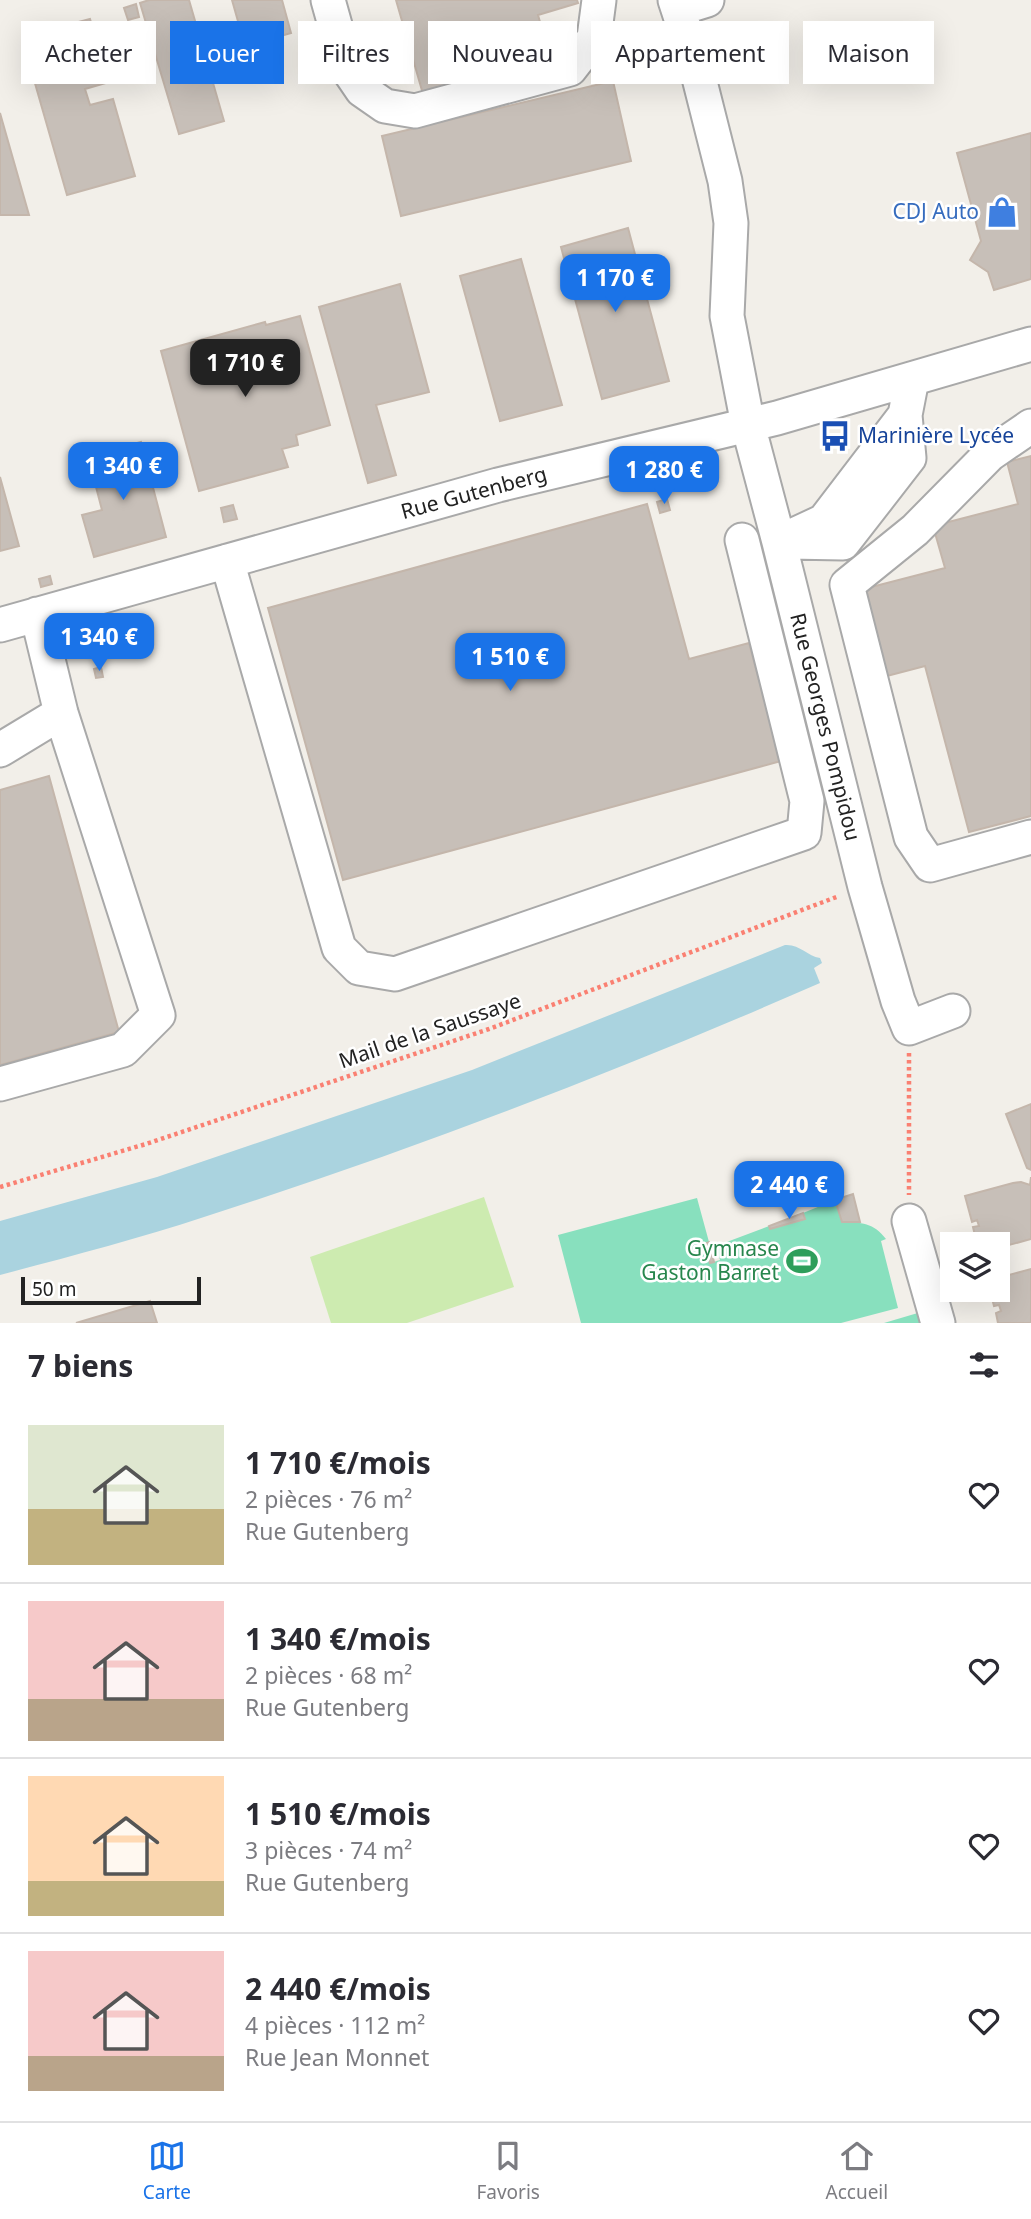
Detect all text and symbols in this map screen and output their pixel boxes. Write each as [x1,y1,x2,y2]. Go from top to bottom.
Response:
chip: Acheter [21,21,156,84]
chip: Louer [170,21,284,84]
chip: Filtres [298,21,414,84]
chip: Nouveau [428,21,577,84]
chip: Appartement [591,21,789,84]
chip: Maison [803,21,934,84]
shop icon: CDJ Auto [985,195,1019,229]
place label: CDJ Auto [893,197,979,225]
pin: 1 170 € [550,254,680,314]
text: 1 170 € [576,261,654,293]
pin: 1 710 € [180,340,310,399]
text: 1 710 € [206,346,284,378]
bus stop icon: Marinière Lycée [818,419,852,453]
place label: Marinière Lycée [858,421,1014,449]
pin: 1 340 € [58,442,188,502]
pin: 1 280 € [599,447,729,506]
text: 1 340 € [84,449,162,481]
text: 1 280 € [625,453,703,485]
street label: Rue Gutenberg [398,459,550,525]
street label: Rue Georges Pompidou [784,610,868,844]
pin: 1 340 € [34,614,164,673]
text: 1 340 € [60,620,138,652]
pin: 1 510 € [445,634,575,693]
text: 1 510 € [471,640,549,672]
street label: Mail de la Saussaye [335,986,524,1074]
pin: 2 440 € [724,1162,854,1221]
text: 2 440 € [750,1168,828,1200]
map controls [940,1232,1010,1302]
button: layers [940,1232,1010,1302]
place label: Gymnase Gaston Barret [641,1234,779,1286]
sports icon: Gymnase Gaston Barret [785,1244,819,1278]
scale bar [21,1274,201,1306]
text: 50 m [32,1276,76,1302]
text: 7 biens [28,1345,133,1386]
icon: filters [965,1346,1003,1384]
text: 1 710 €/mois [245,1442,431,1483]
icon: home [84,1453,168,1537]
icon: heart [965,1476,1003,1514]
text: 2 pièces · 76 m² [245,1483,412,1515]
text: Rue Gutenberg [245,1515,409,1547]
text: 1 340 €/mois [245,1618,431,1659]
icon: home [84,1629,168,1713]
icon: heart [965,1652,1003,1690]
text: 2 pièces · 68 m² [245,1659,412,1691]
text: Rue Gutenberg [245,1691,409,1723]
text: 1 510 €/mois [245,1793,431,1834]
icon: home [84,1804,168,1888]
icon: heart [965,1827,1003,1865]
text: 3 pièces · 74 m² [245,1834,412,1866]
text: Rue Gutenberg [245,1866,409,1898]
text: 2 440 €/mois [245,1968,431,2009]
icon: home [84,1979,168,2063]
icon: heart [965,2002,1003,2040]
text: 4 pièces · 112 m² [245,2009,425,2041]
text: Rue Jean Monnet [245,2041,429,2073]
tab: Carte [143,2137,191,2205]
tab: Favoris [476,2137,540,2205]
tab: Accueil [826,2137,888,2205]

